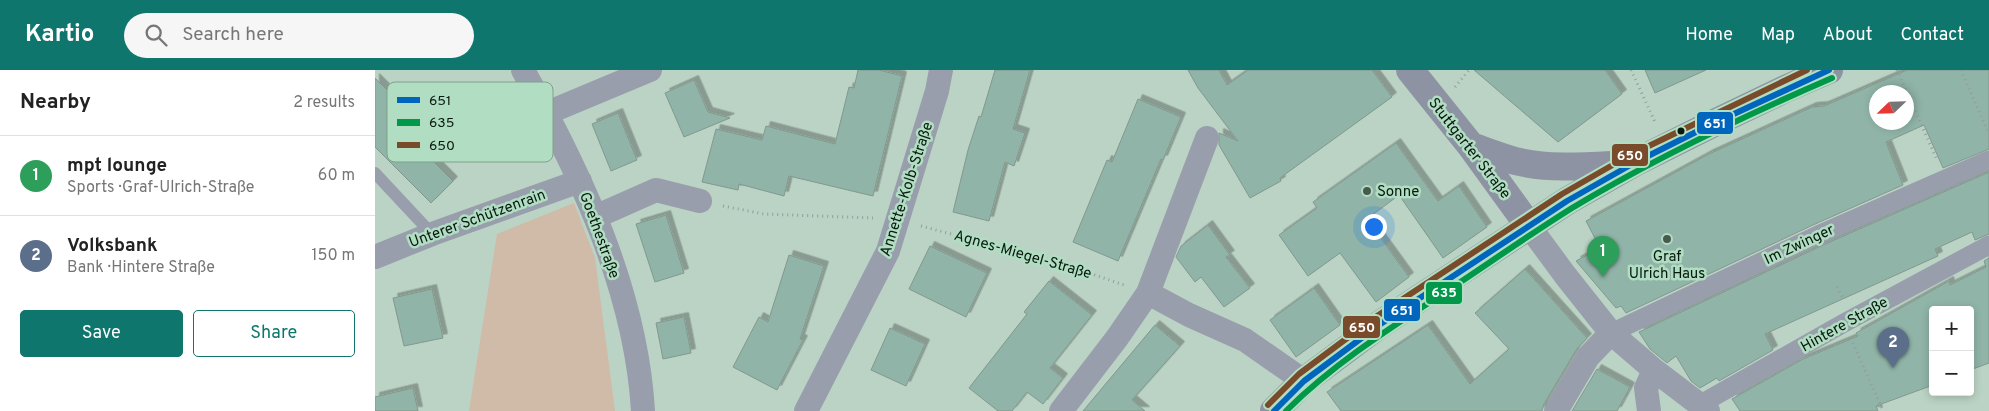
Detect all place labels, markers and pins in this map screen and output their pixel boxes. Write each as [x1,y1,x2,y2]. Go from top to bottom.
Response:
unlabelled marker [1676,126,1686,136]
place label: Sonne [1377,183,1419,202]
marker: Sonne [1361,185,1373,197]
marker: Graf Ulrich Haus [1661,233,1673,245]
pin: 1 [1587,236,1619,277]
place label: Graf Ulrich Haus [1629,248,1705,284]
pin: 2 [1877,327,1909,368]

